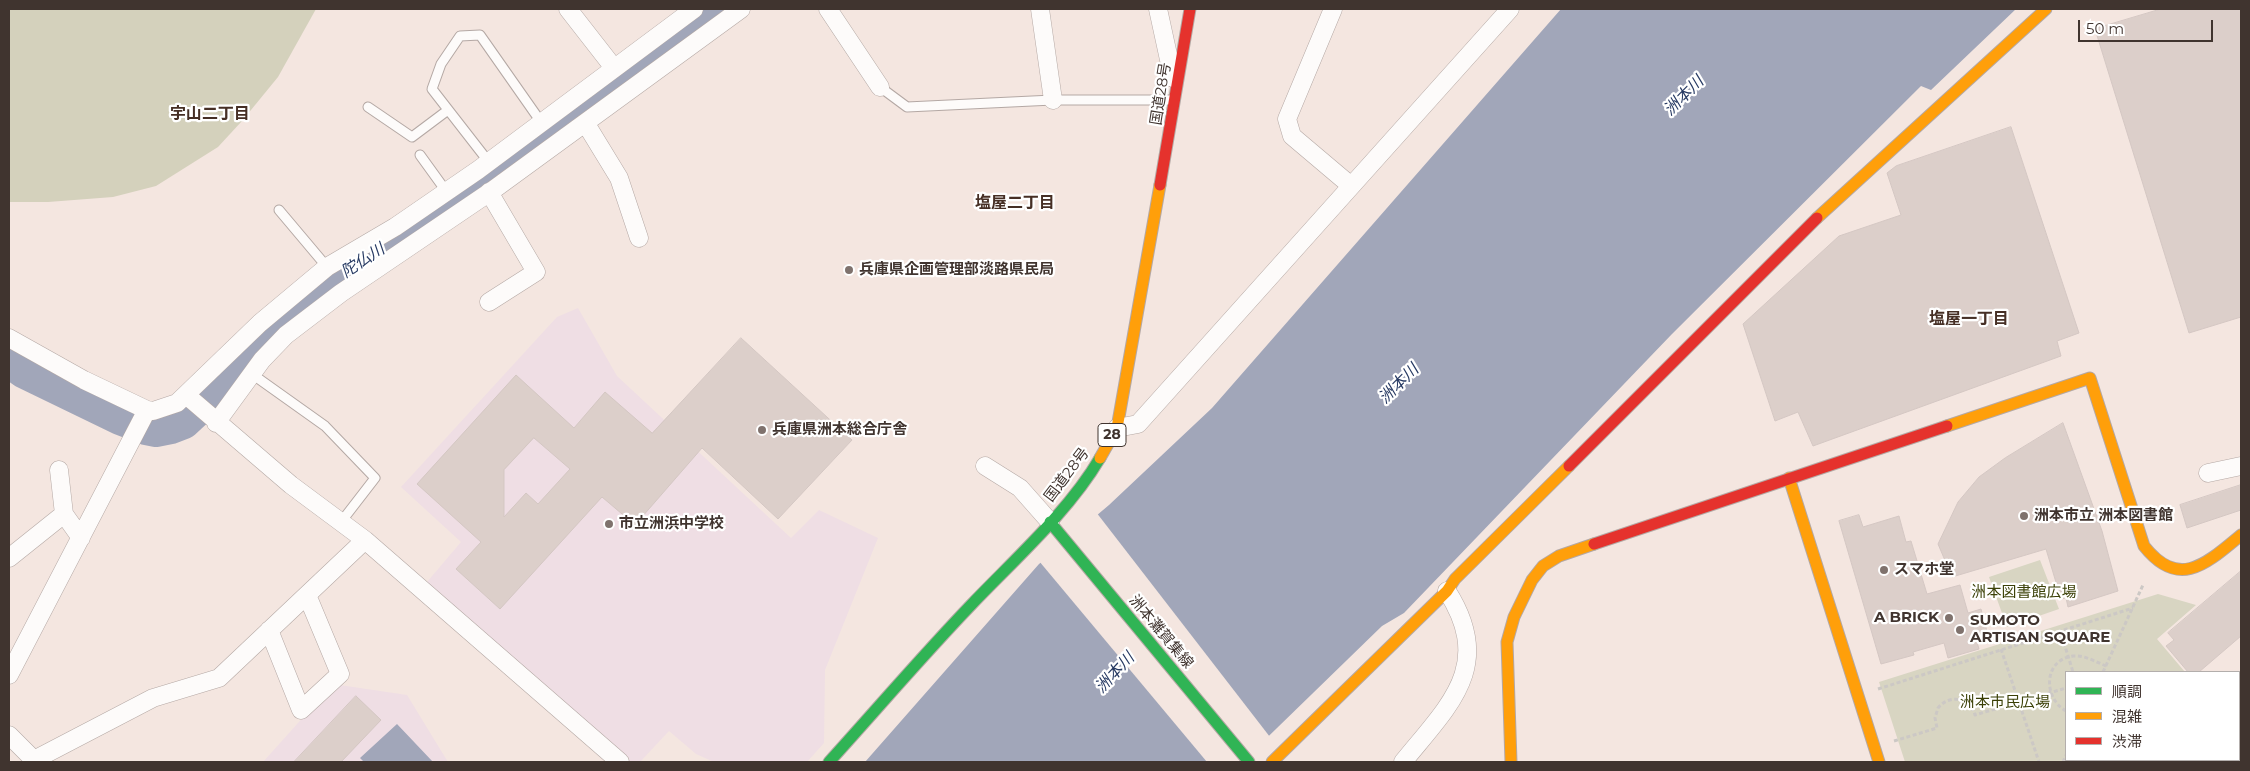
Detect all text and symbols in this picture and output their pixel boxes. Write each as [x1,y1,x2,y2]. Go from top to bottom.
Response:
scale bar [2080,10,2215,42]
text: 50 m [2086,19,2124,38]
street label: 国道28号 [1147,61,1175,127]
water label: 洲本川 [1660,72,1708,120]
district label: 宇山二丁目 [170,104,250,124]
district label: 塩屋二丁目 [975,193,1055,213]
water label: 陀仏川 [338,240,388,282]
place label: 兵庫県企画管理部淡路県民局 [859,261,1054,279]
marker: 兵庫県企画管理部淡路県民局 [843,264,855,276]
district label: 塩屋一丁目 [1929,309,2009,329]
water label: 洲本川 [1375,360,1423,408]
place label: 兵庫県洲本総合庁舎 [772,421,907,439]
marker: 兵庫県洲本総合庁舎 [756,424,768,436]
road number: 28 [1098,424,1126,446]
street label: 国道28号 [1041,444,1093,506]
place label: 洲本市立 洲本図書館 [2034,507,2173,525]
marker: 洲本市立 洲本図書館 [2018,510,2030,522]
place label: 市立洲浜中学校 [619,515,724,533]
marker: 市立洲浜中学校 [603,518,615,530]
place label: スマホ堂 [1894,561,1954,579]
marker: スマホ堂 [1878,564,1890,576]
park label: 洲本図書館広場 [1972,584,2076,602]
street label: 洲本灘賀集線 [1125,592,1197,672]
place label: A BRICK [1874,609,1939,627]
marker: A BRICK [1943,612,1955,624]
place label: SUMOTO ARTISAN SQUARE [1970,612,2110,647]
marker: SUMOTO ARTISAN SQUARE [1954,624,1966,636]
water label: 洲本川 [1092,649,1138,697]
legend [2065,671,2240,761]
text: 順調 [2112,682,2142,701]
park label: 洲本市民広場 [1960,694,2050,712]
text: 混雑 [2112,707,2142,726]
text: 渋滞 [2112,732,2142,751]

